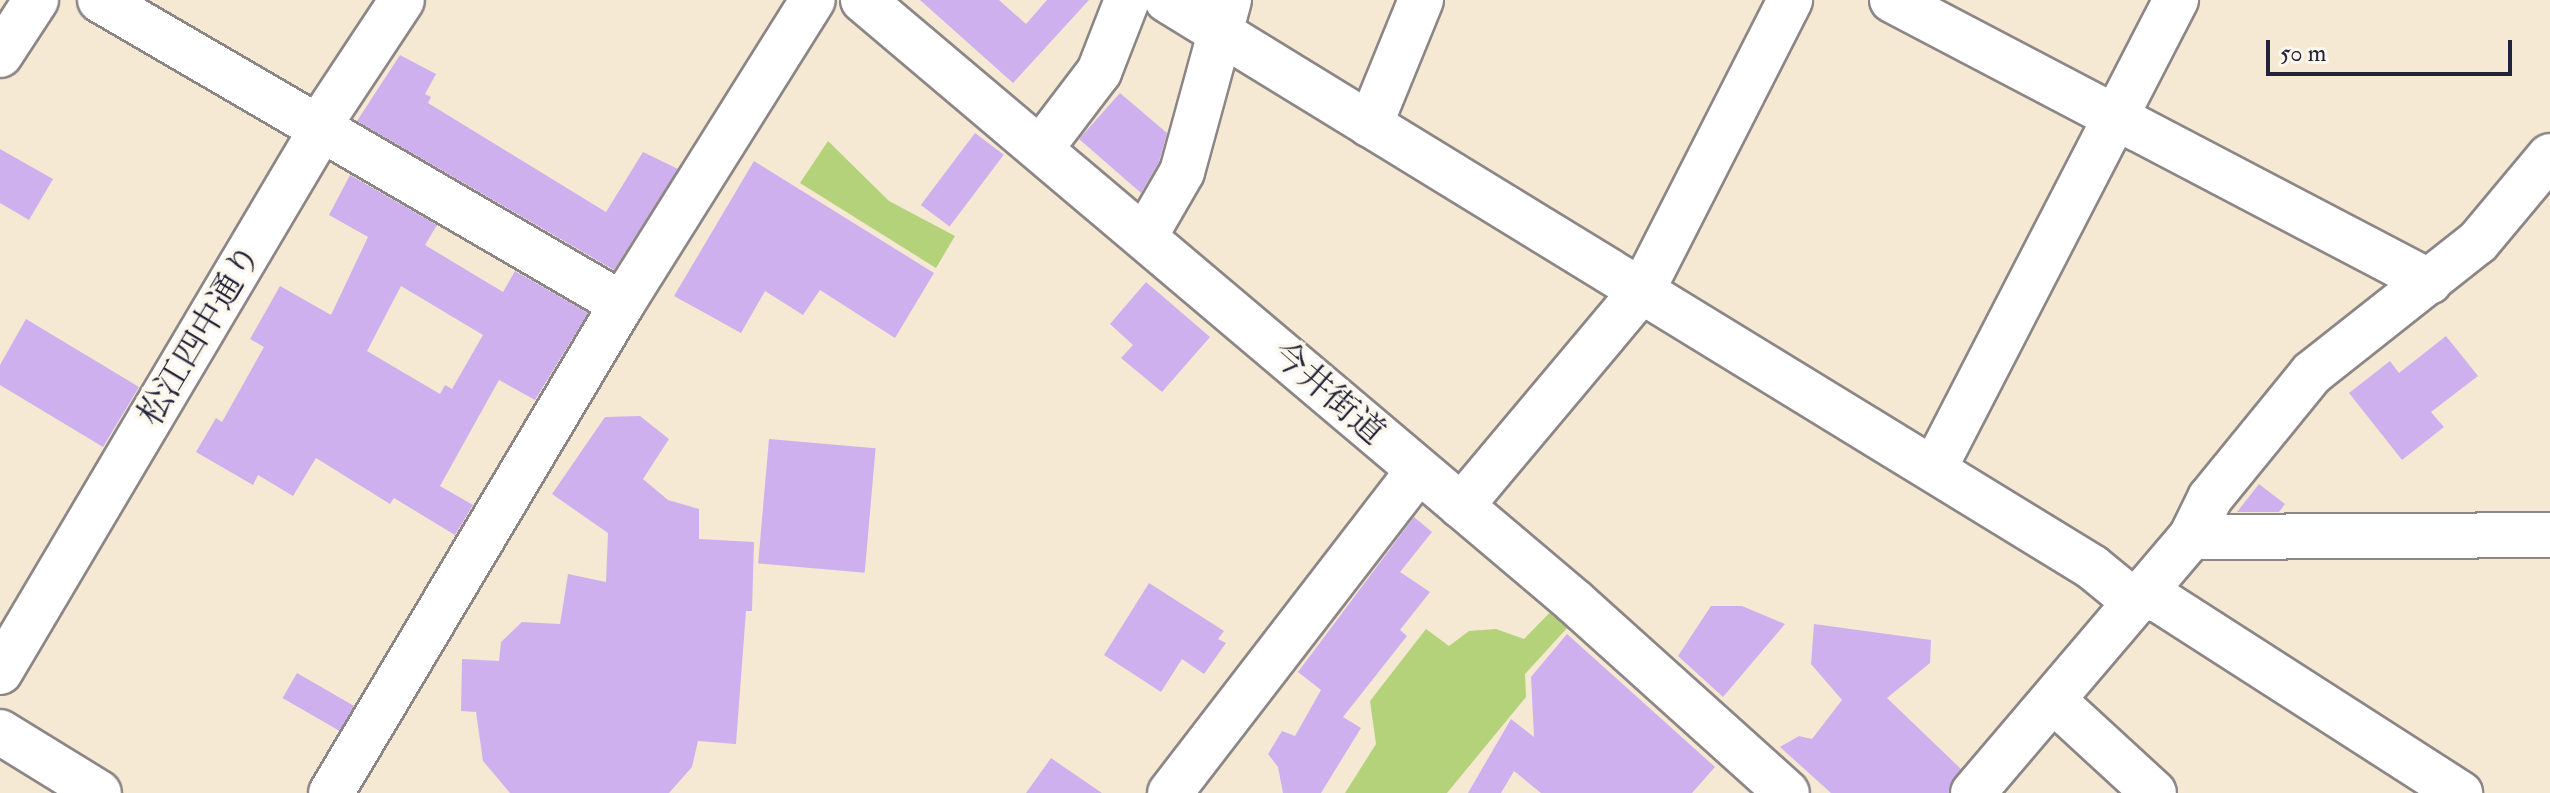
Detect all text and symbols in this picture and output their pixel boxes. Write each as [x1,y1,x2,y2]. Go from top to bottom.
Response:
scale bar [2270,24,2516,74]
text: 50 m [2280,38,2326,69]
street label: 松江四中通り [130,237,270,433]
street label: 今井街道 [1263,333,1393,453]

